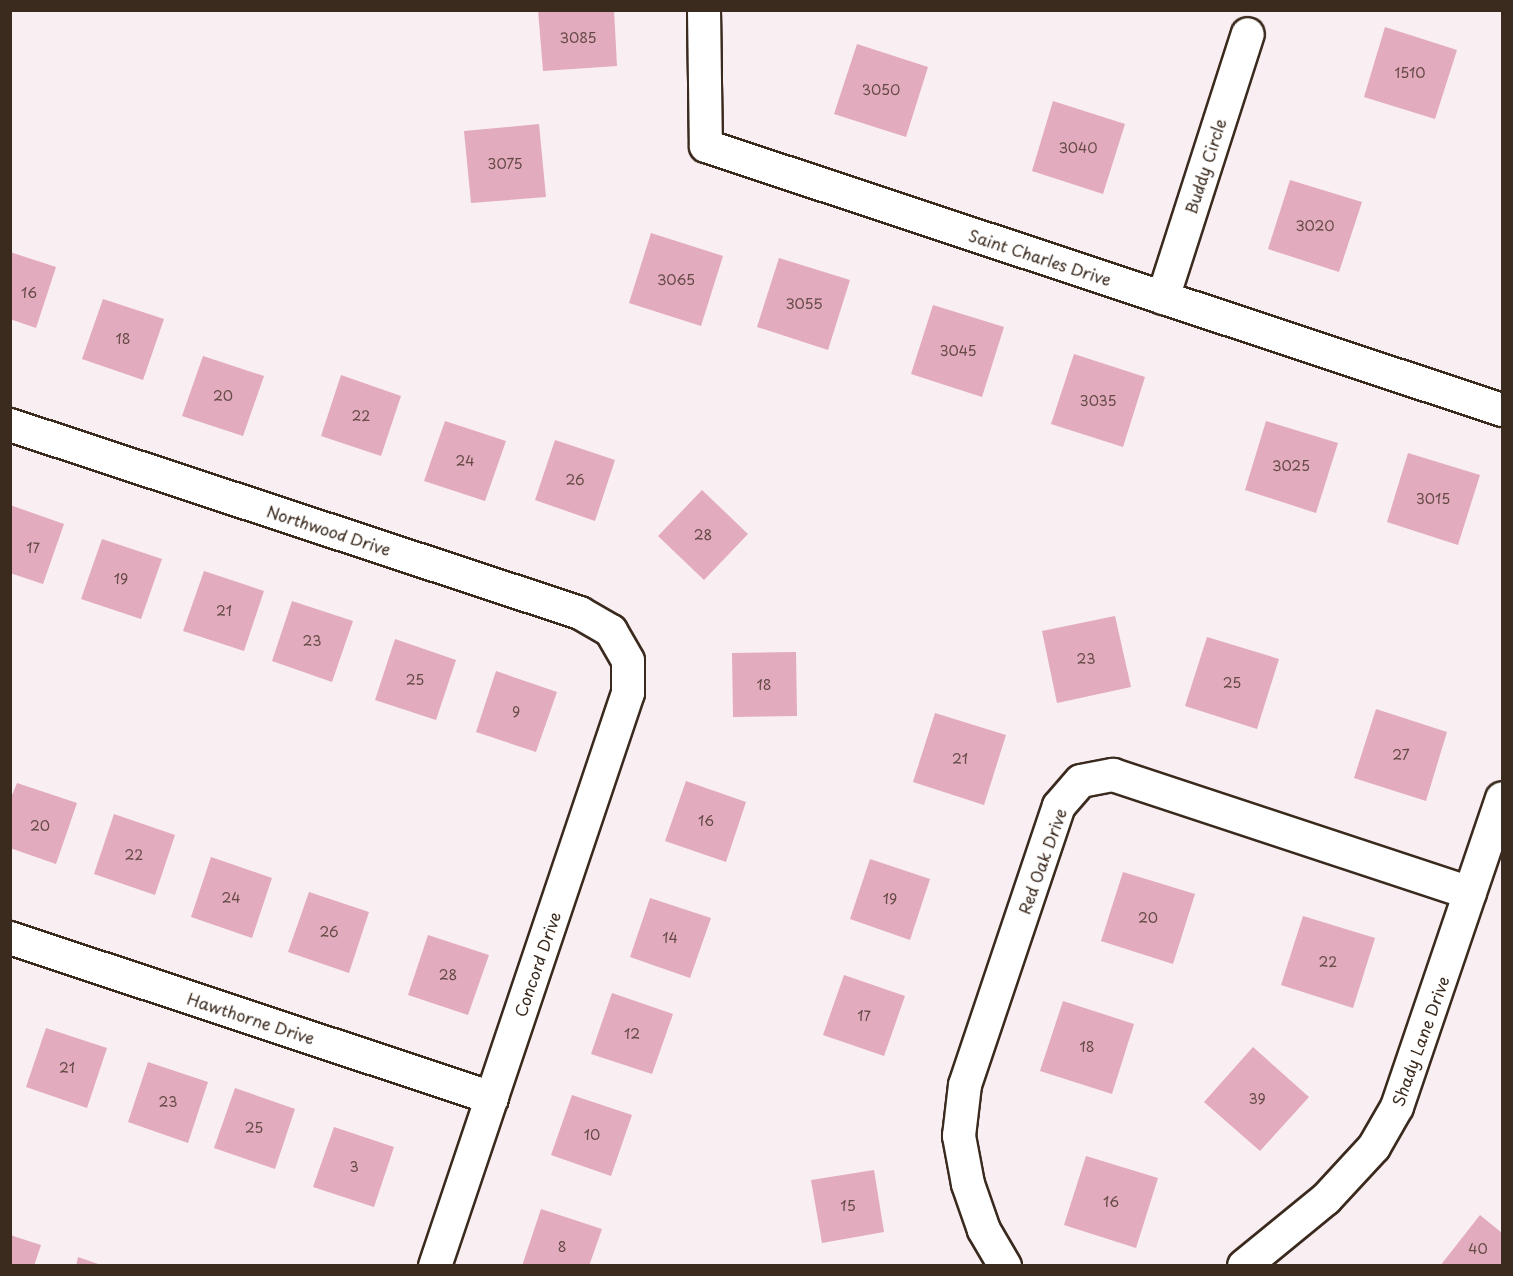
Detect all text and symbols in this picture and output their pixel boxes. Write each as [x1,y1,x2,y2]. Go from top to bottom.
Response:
house number: 3085 [560,30,596,46]
house number: 1510 [1395,65,1425,81]
house number: 3050 [862,82,900,98]
street label: Buddy Circle [1181,116,1229,216]
house number: 3040 [1058,140,1098,156]
house number: 3075 [487,156,523,172]
house number: 3020 [1296,218,1334,234]
street label: Saint Charles Drive [966,225,1114,289]
house number: 3065 [657,272,695,288]
house number: 16 [21,285,37,301]
house number: 3055 [785,296,823,312]
house number: 18 [115,331,131,347]
house number: 3045 [939,343,977,359]
house number: 20 [213,388,233,404]
house number: 3035 [1080,393,1116,409]
house number: 22 [352,408,370,424]
house number: 24 [456,453,474,469]
house number: 3025 [1272,458,1310,474]
house number: 26 [565,472,585,488]
house number: 3015 [1416,491,1450,507]
street label: Northwood Drive [264,501,394,559]
house number: 28 [694,527,712,543]
house number: 17 [26,540,40,556]
house number: 19 [114,571,128,587]
house number: 21 [216,603,232,619]
house number: 23 [303,633,321,649]
house number: 23 [1077,651,1095,667]
house number: 25 [406,672,424,688]
house number: 25 [1223,675,1241,691]
house number: 18 [756,677,772,693]
house number: 9 [512,704,520,720]
house number: 27 [1392,747,1410,763]
house number: 21 [952,751,968,767]
street label: Red Oak Drive [1014,805,1070,917]
house number: 16 [698,813,714,829]
house number: 20 [30,818,50,834]
house number: 22 [125,847,143,863]
house number: 24 [222,890,240,906]
house number: 19 [883,891,897,907]
street label: Concord Drive [510,909,564,1019]
house number: 20 [1138,910,1158,926]
house number: 26 [319,924,339,940]
house number: 14 [662,930,678,946]
house number: 22 [1319,954,1337,970]
house number: 28 [439,967,457,983]
street label: Shady Lane Drive [1388,973,1452,1109]
street label: Hawthorne Drive [185,988,317,1048]
house number: 17 [857,1008,871,1024]
house number: 12 [624,1026,640,1042]
house number: 18 [1079,1039,1095,1055]
house number: 21 [59,1060,75,1076]
house number: 39 [1248,1091,1266,1107]
house number: 23 [159,1094,177,1110]
house number: 25 [245,1120,263,1136]
house number: 10 [584,1127,600,1143]
house number: 3 [349,1159,359,1175]
house number: 16 [1103,1194,1119,1210]
house number: 15 [840,1198,856,1214]
house number: 8 [558,1239,566,1255]
house number: 40 [1468,1241,1488,1257]

